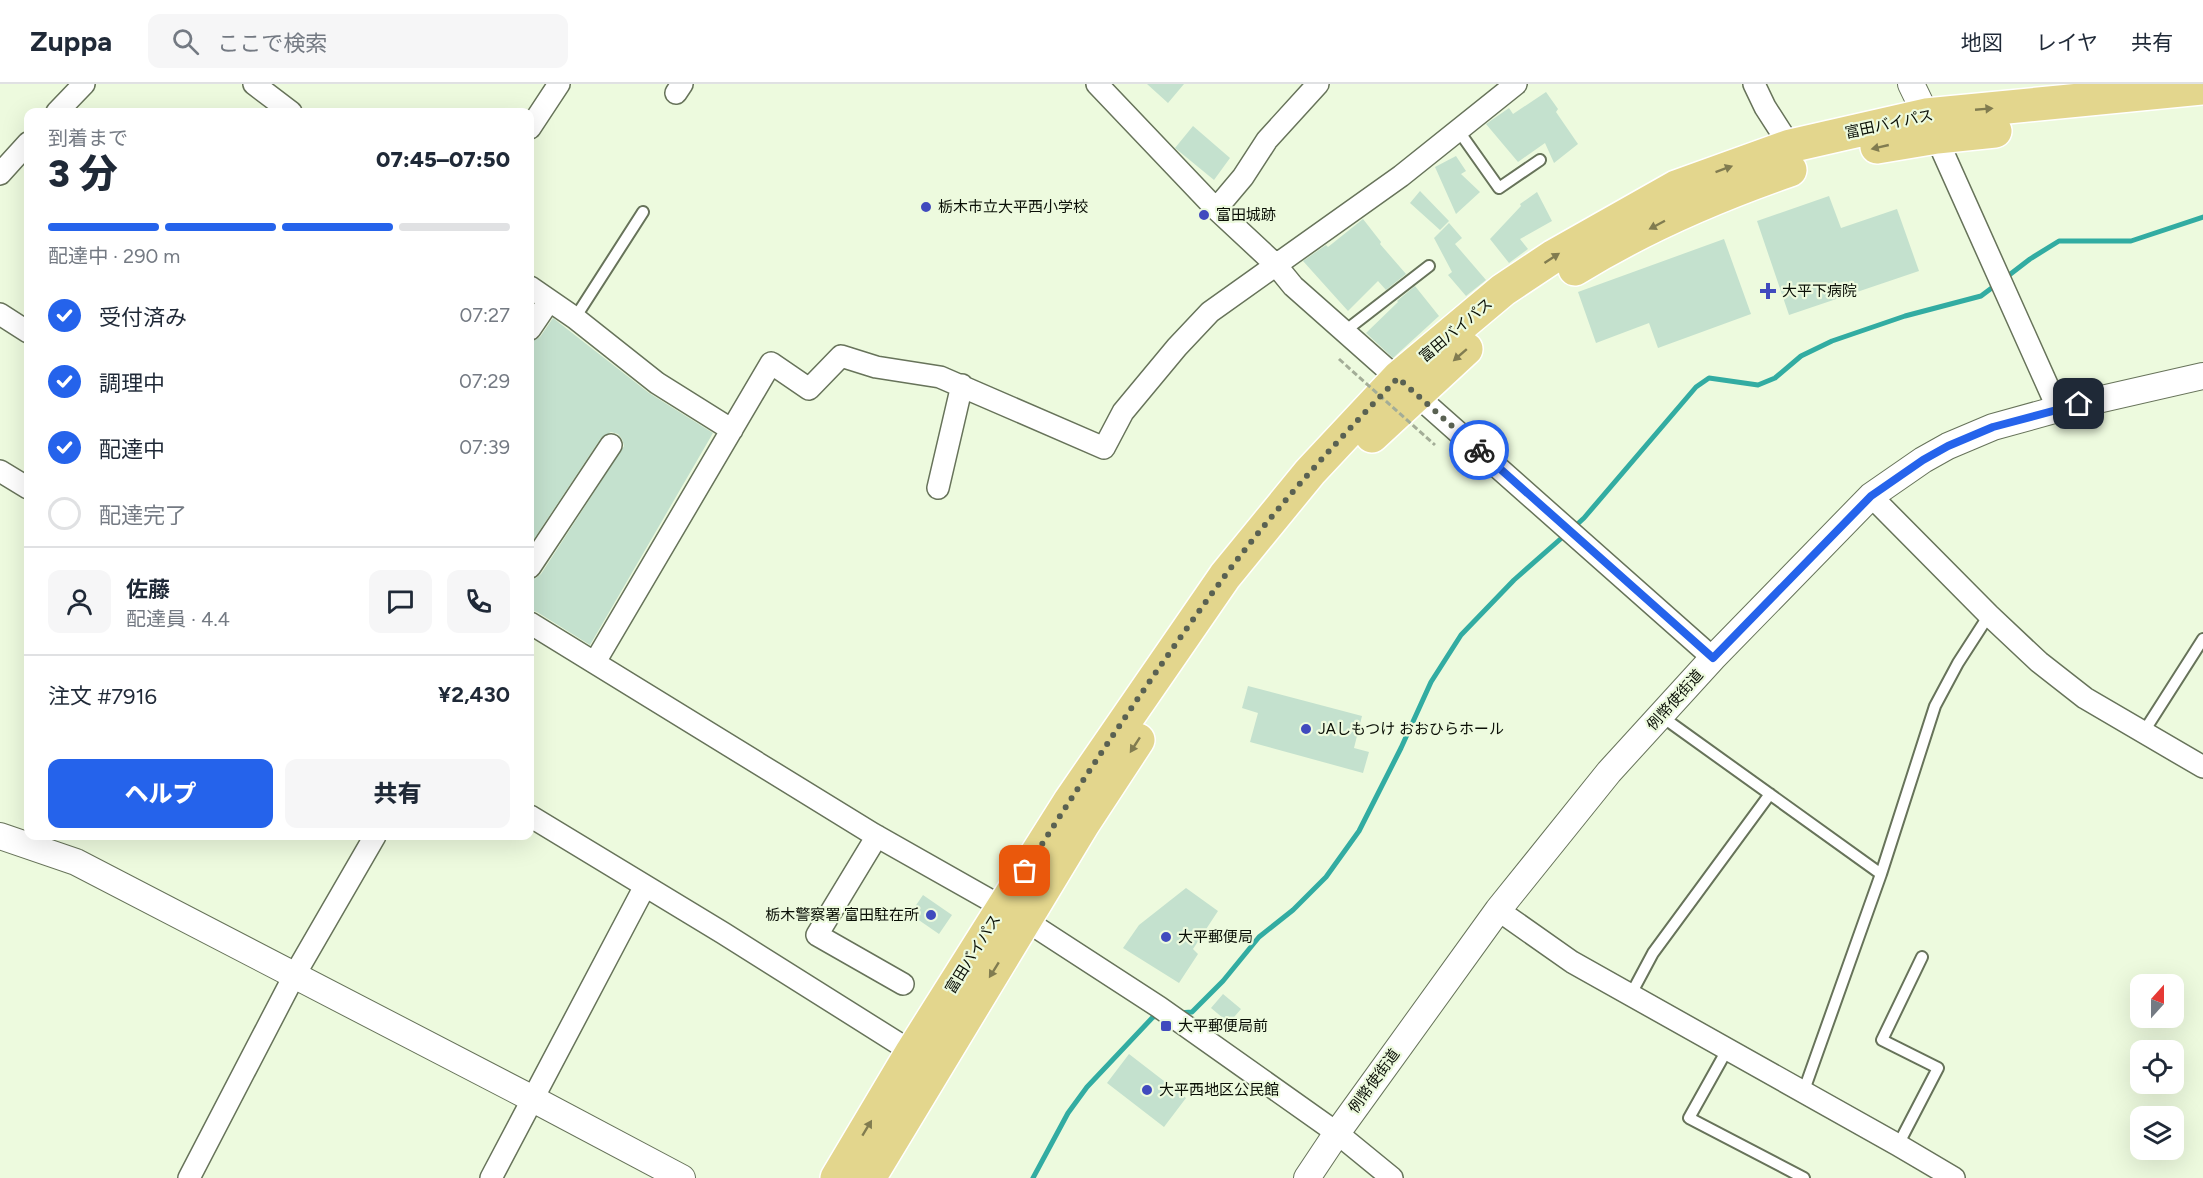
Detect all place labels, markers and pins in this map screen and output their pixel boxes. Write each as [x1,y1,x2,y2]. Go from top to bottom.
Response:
place label: 栃木市立大平西小学校 [938,198,1088,216]
marker: 栃木市立大平西小学校 [919,200,933,214]
place label: 富田城跡 [1216,206,1276,224]
marker: 富田城跡 [1197,208,1211,222]
marker: 大平下病院 [1759,282,1777,300]
place label: 大平下病院 [1782,282,1857,300]
pin [2053,378,2104,429]
place label: JAしもつけ おおひらホール [1318,720,1504,738]
marker: JAしもつけ おおひらホール [1299,722,1313,736]
pin [999,845,1050,896]
place label: 栃木警察署 富田駐在所 [765,906,919,924]
marker: 栃木警察署 富田駐在所 [924,908,938,922]
place label: 大平郵便局 [1178,928,1253,946]
marker: 大平郵便局 [1159,930,1173,944]
place label: 大平郵便局前 [1178,1017,1268,1035]
marker: 大平郵便局前 [1159,1019,1173,1033]
place label: 大平西地区公民館 [1159,1081,1279,1099]
marker: 大平西地区公民館 [1140,1083,1154,1097]

